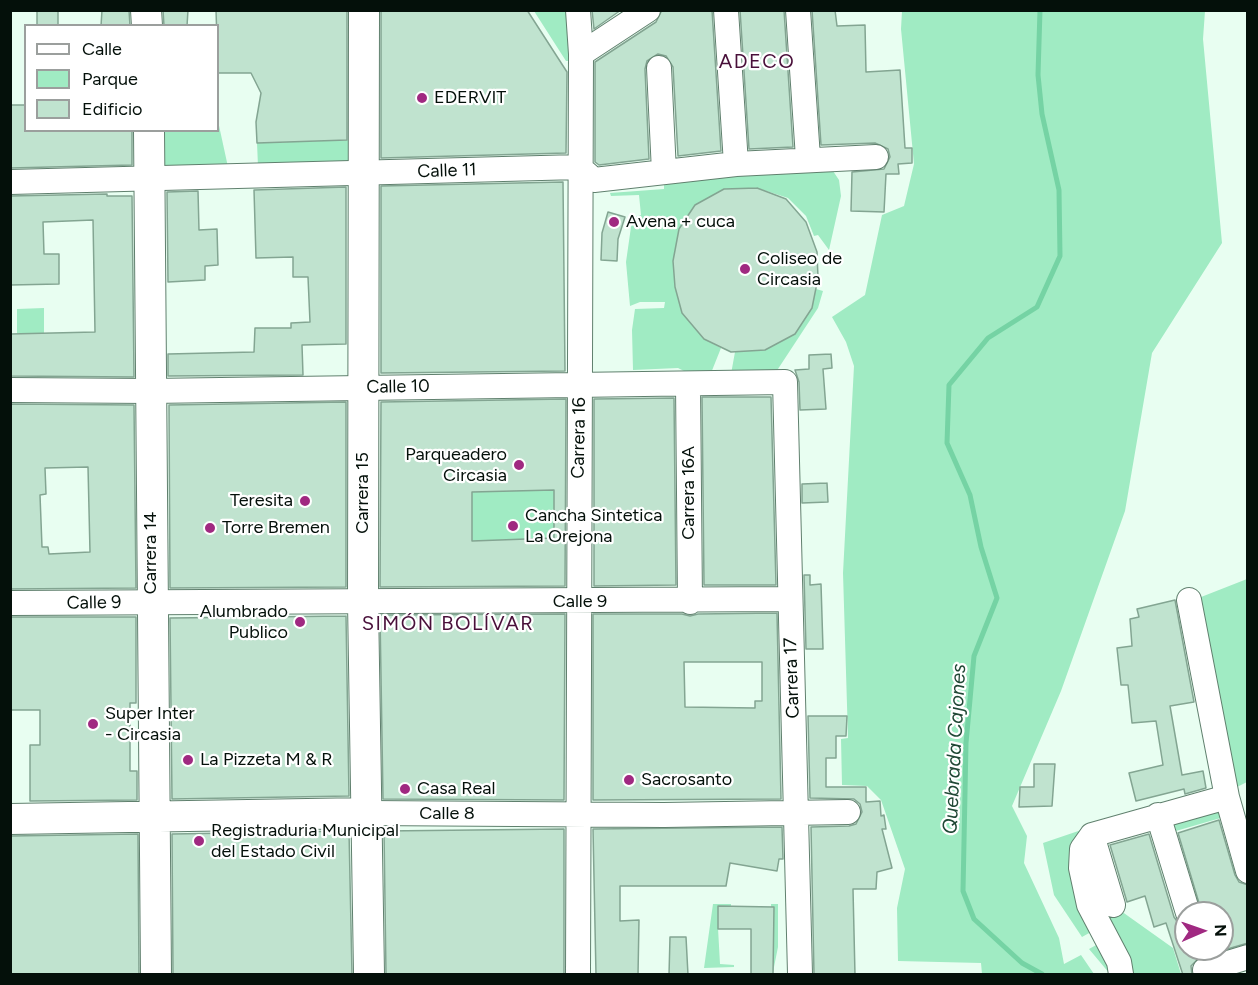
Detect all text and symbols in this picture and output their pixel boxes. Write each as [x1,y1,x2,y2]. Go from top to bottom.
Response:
legend [24,24,219,132]
text: Calle [82,38,122,60]
district label: ADECO [719,50,795,74]
text: Parque [82,68,138,90]
place label: EDERVIT [434,87,506,109]
marker: EDERVIT [415,91,429,105]
text: Edificio [82,98,143,120]
street label: Calle 11 [417,159,477,183]
place label: Avena + cuca [626,211,735,233]
marker: Avena + cuca [607,215,621,229]
place label: Coliseo de Circasia [757,248,842,290]
marker: Coliseo de Circasia [738,262,752,276]
street label: Calle 10 [366,376,430,398]
street label: Carrera 16 [567,397,591,479]
place label: Parqueadero Circasia [405,444,507,486]
street label: Carrera 16A [678,446,700,540]
street label: Carrera 15 [352,452,374,534]
marker: Parqueadero Circasia [512,458,526,472]
place label: Teresita [230,490,293,512]
marker: Teresita [298,494,312,508]
place label: Cancha Sintetica La Orejona [525,505,662,548]
street label: Carrera 14 [140,512,162,594]
place label: Torre Bremen [222,517,330,539]
marker: Cancha Sintetica La Orejona [506,519,520,533]
marker: Torre Bremen [203,521,217,535]
street label: Calle 9 [553,591,607,613]
street label: Calle 9 [67,592,121,614]
place label: Alumbrado Publico [200,601,288,644]
district label: SIMÓN BOLÍVAR [362,612,534,636]
marker: Alumbrado Publico [293,615,307,629]
street label: Carrera 17 [780,637,804,719]
water label: Quebrada Cajones [939,663,971,835]
place label: Super Inter - Circasia [105,703,195,746]
marker: Super Inter - Circasia [86,717,100,731]
place label: La Pizzeta M & R [200,749,332,771]
marker: La Pizzeta M & R [181,753,195,767]
place label: Sacrosanto [641,769,732,791]
marker: Sacrosanto [622,773,636,787]
place label: Casa Real [417,778,495,800]
marker: Casa Real [398,782,412,796]
street label: Calle 8 [419,803,475,825]
place label: Registraduria Municipal del Estado Civil [211,820,399,862]
marker: Registraduria Municipal del Estado Civil [192,834,206,848]
north arrow [1174,901,1234,961]
text: N [1211,924,1230,937]

